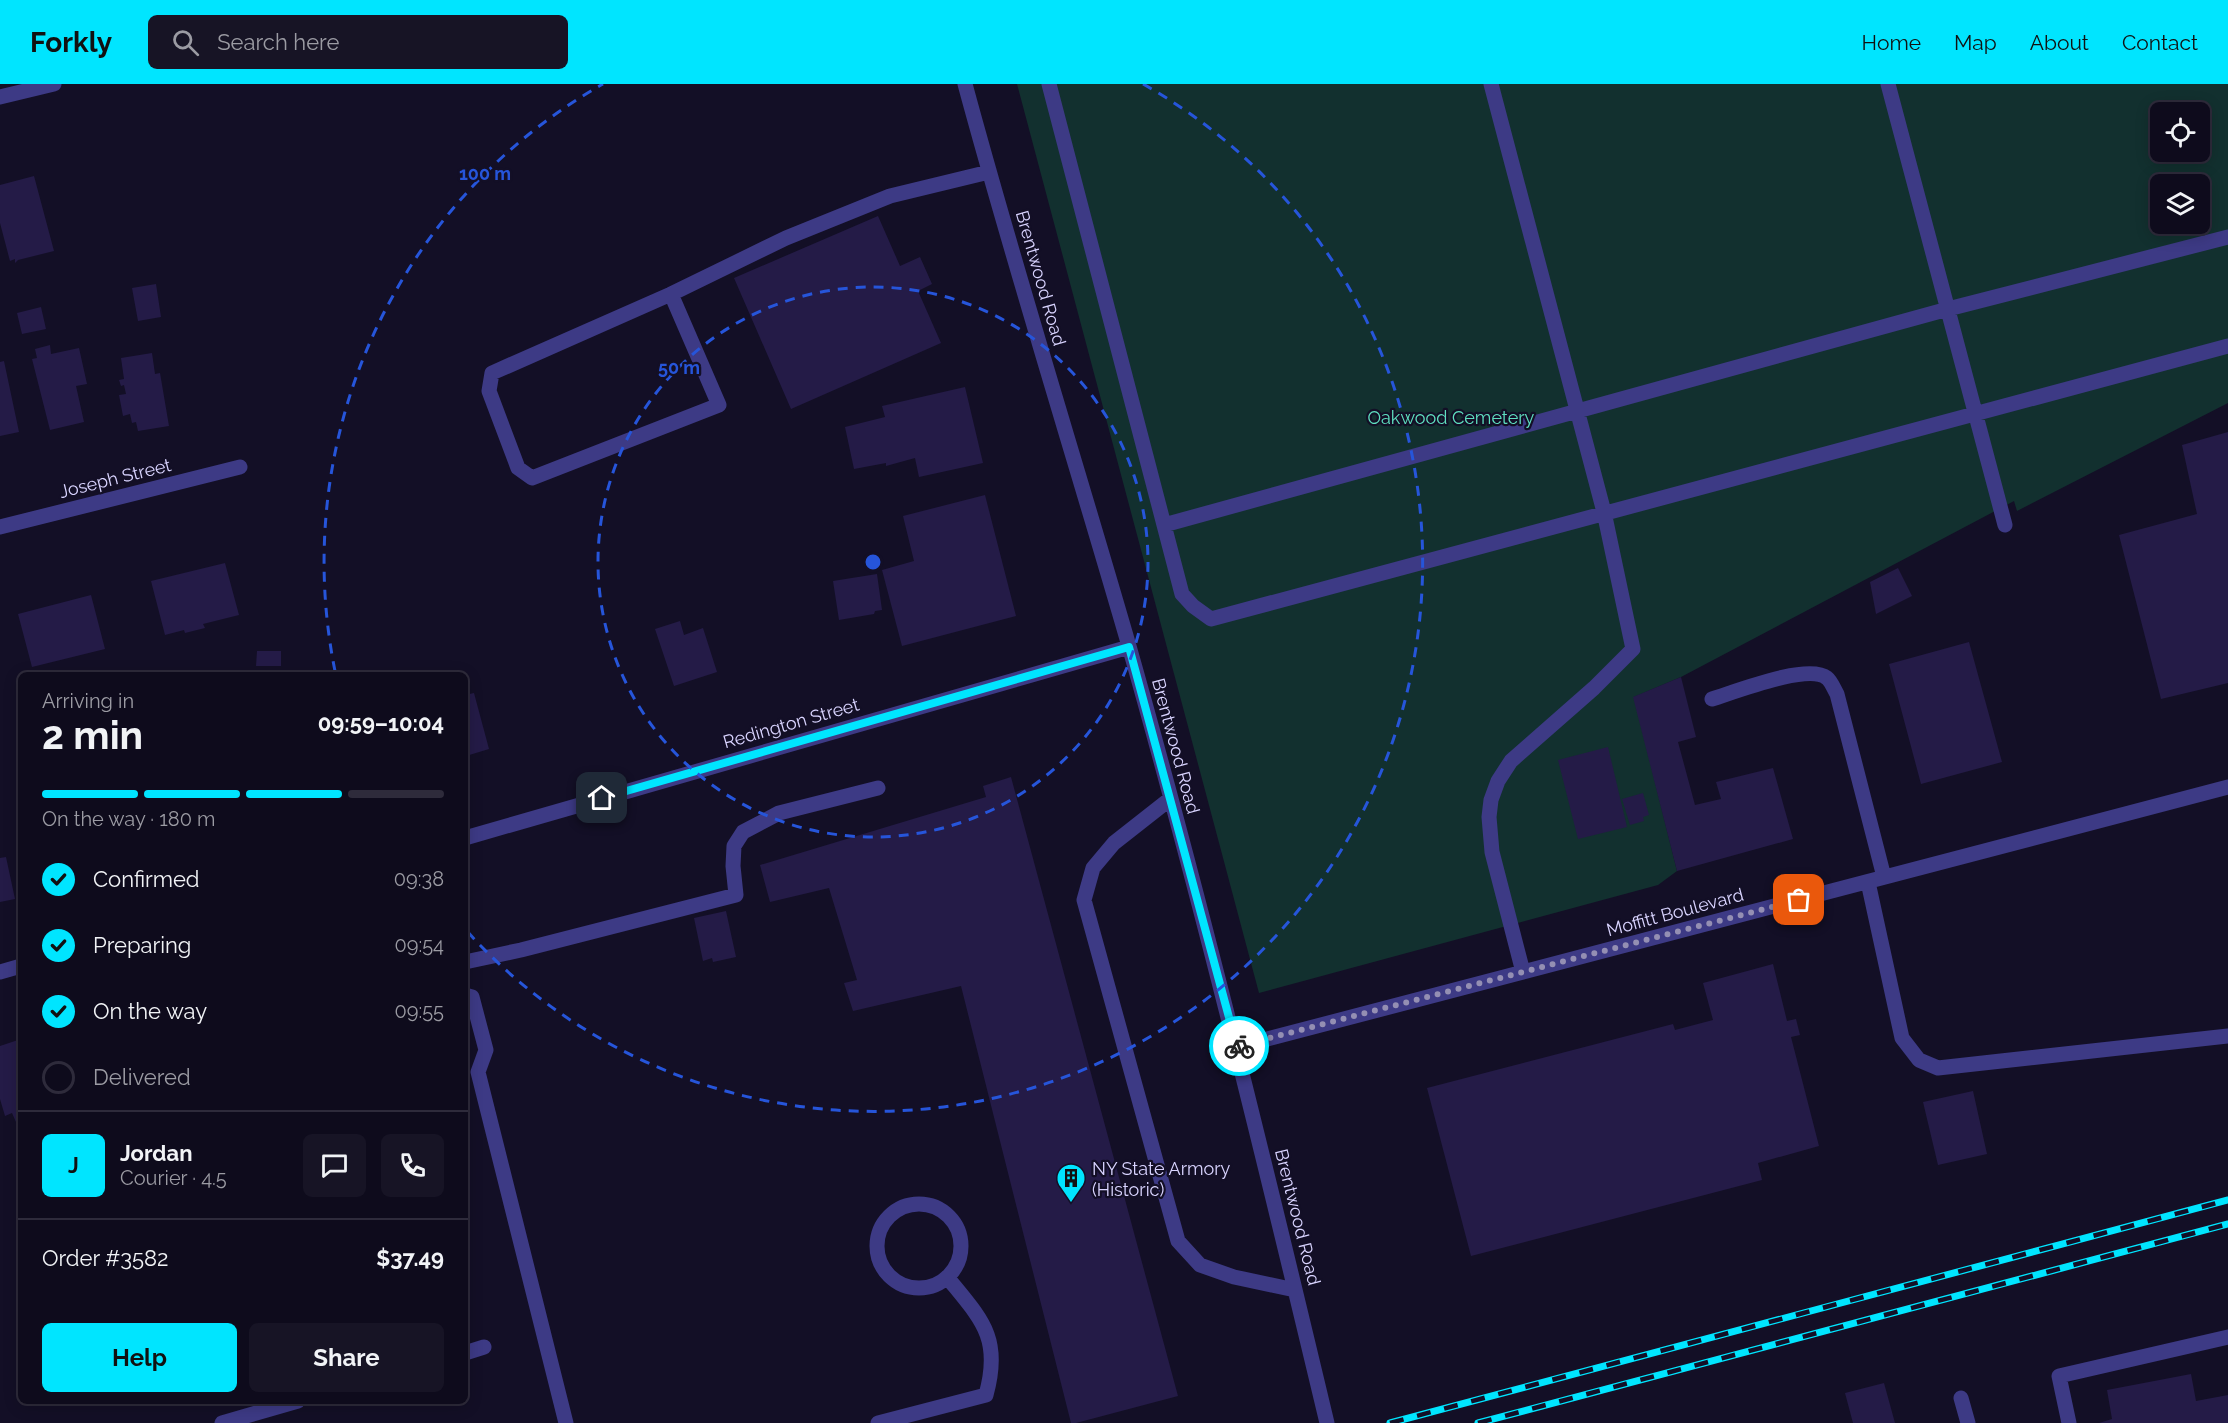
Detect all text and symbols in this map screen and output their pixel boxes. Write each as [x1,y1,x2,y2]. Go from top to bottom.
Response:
search box [148,15,568,69]
text: Forkly [30,26,112,59]
icon: search [169,26,202,59]
text: Search here [217,29,339,55]
text: Home [1862,30,1921,55]
text: Map [1954,30,1997,55]
text: About [2030,30,2089,55]
text: Contact [2122,30,2198,55]
map controls [2150,102,2210,234]
button: locate [2150,102,2210,162]
text: 100 m [459,163,511,184]
button: layers [2150,174,2210,234]
street label: Brentwood Road [1012,208,1070,348]
text: 50 m [658,357,700,378]
park label: Oakwood Cemetery [1368,407,1535,428]
street label: Joseph Street [57,454,173,502]
centre of rings [863,552,883,572]
street label: Brentwood Road [1148,676,1204,816]
text: Arriving in [42,689,134,713]
street label: Redington Street [721,694,861,752]
text: 09:59–10:04 [318,710,444,736]
text: 2 min [42,712,143,758]
pin [576,772,627,823]
icon: home [585,781,618,814]
text: On the way · 180 m [42,807,215,831]
icon: check [42,863,75,896]
text: Confirmed [93,866,200,892]
text: 09:38 [394,867,444,891]
pin [1773,874,1824,925]
icon: bag [1782,883,1815,916]
street label: Moffitt Boulevard [1604,884,1746,940]
icon: check [42,929,75,962]
text: Preparing [93,932,191,958]
text: 09:54 [394,933,444,957]
icon: check [42,995,75,1028]
text: On the way [93,998,207,1024]
text: 09:55 [394,999,444,1023]
courier [1209,1016,1269,1076]
icon: bike [1223,1030,1256,1063]
text: Delivered [93,1064,191,1090]
button: chat [303,1134,366,1197]
button: phone [381,1134,444,1197]
text: Jordan [120,1140,192,1166]
street label: Brentwood Road [1271,1147,1325,1287]
text: J [68,1152,79,1178]
place label: NY State Armory (Historic) [1092,1158,1231,1200]
building icon: NY State Armory (Historic) [1055,1162,1087,1204]
text: Courier · 4.5 [120,1166,227,1190]
text: Order #3582 [42,1245,168,1271]
text: $37.49 [376,1245,444,1271]
button: Help [42,1323,237,1392]
button: Share [249,1323,444,1392]

